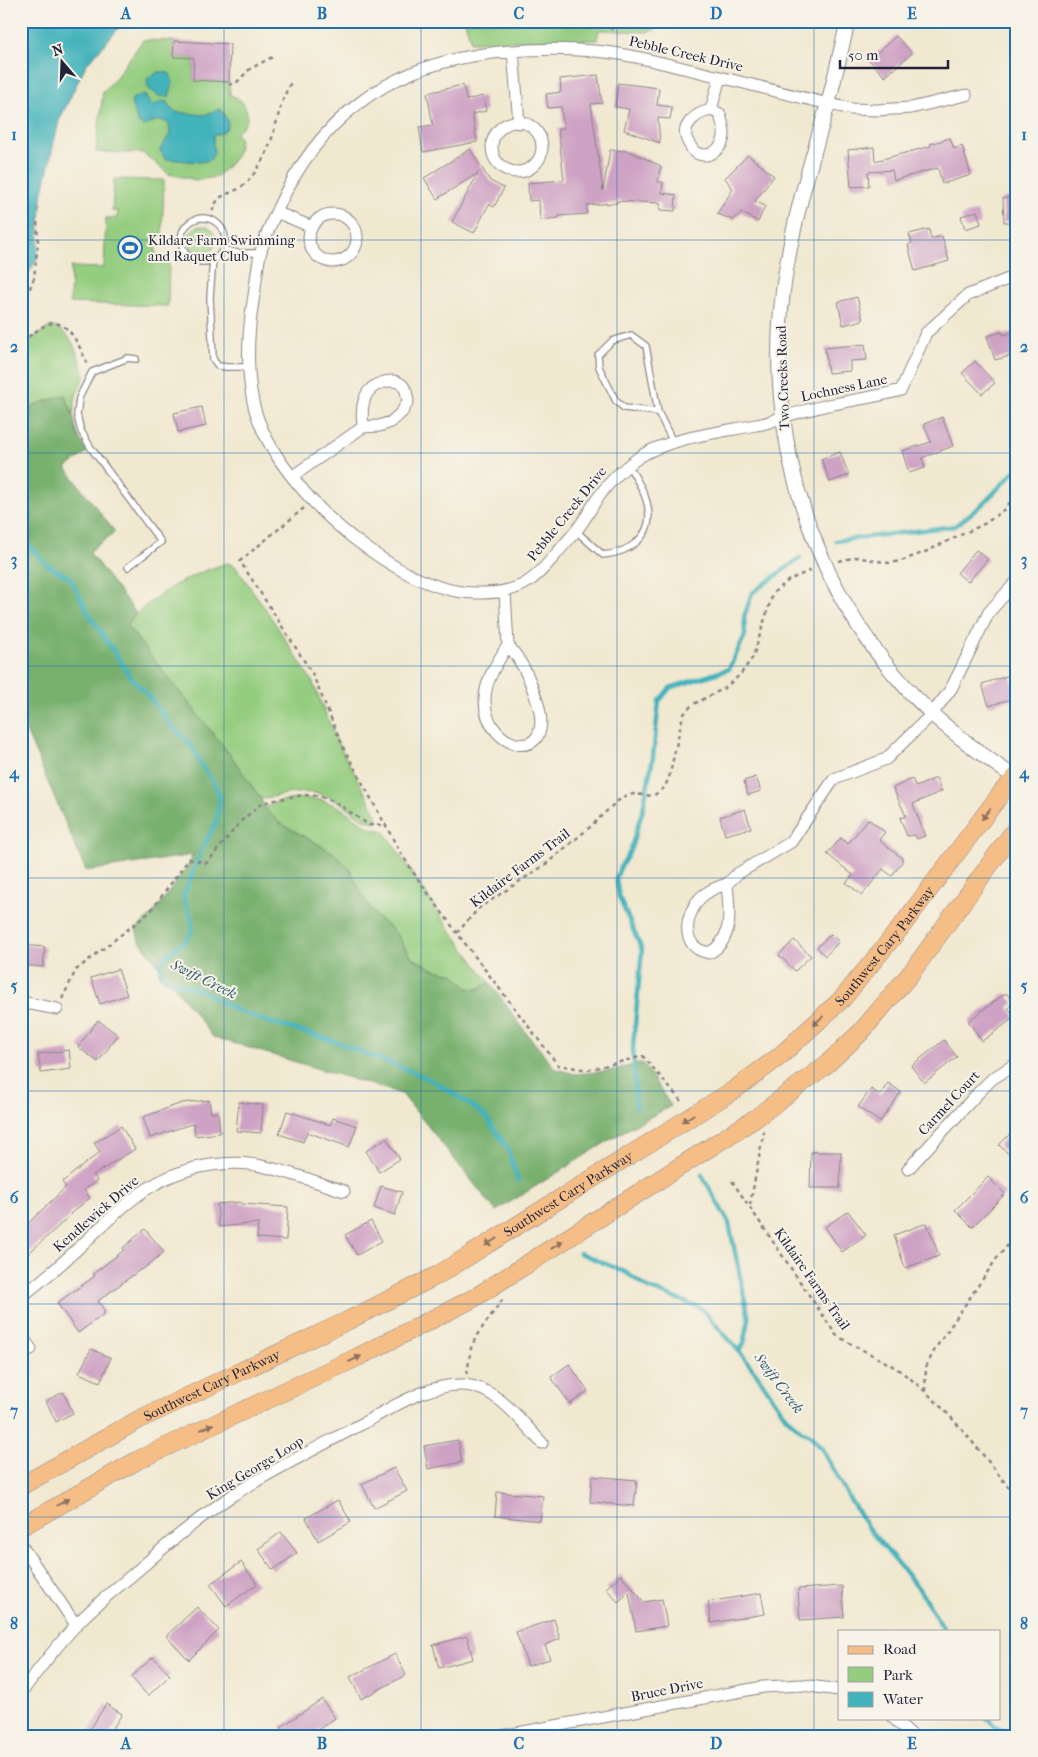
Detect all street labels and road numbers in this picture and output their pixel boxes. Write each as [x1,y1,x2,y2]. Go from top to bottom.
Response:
street label: Pebble Creek Drive [627,33,745,75]
street label: Two Creeks Road [773,325,793,431]
street label: Lochness Lane [799,371,889,405]
street label: Pebble Creek Drive [524,463,610,565]
street label: Kildaire Farms Trail [467,825,573,911]
street label: Southwest Cary Parkway [831,882,938,1010]
street label: Carmel Court [915,1067,983,1139]
street label: Southwest Cary Parkway [500,1147,636,1240]
street label: Kendlewick Drive [50,1172,142,1256]
street label: Kildaire Farms Trail [770,1225,854,1333]
street label: Southwest Cary Parkway [141,1345,283,1425]
street label: King George Loop [203,1432,307,1504]
street label: Bruce Drive [629,1675,705,1705]

